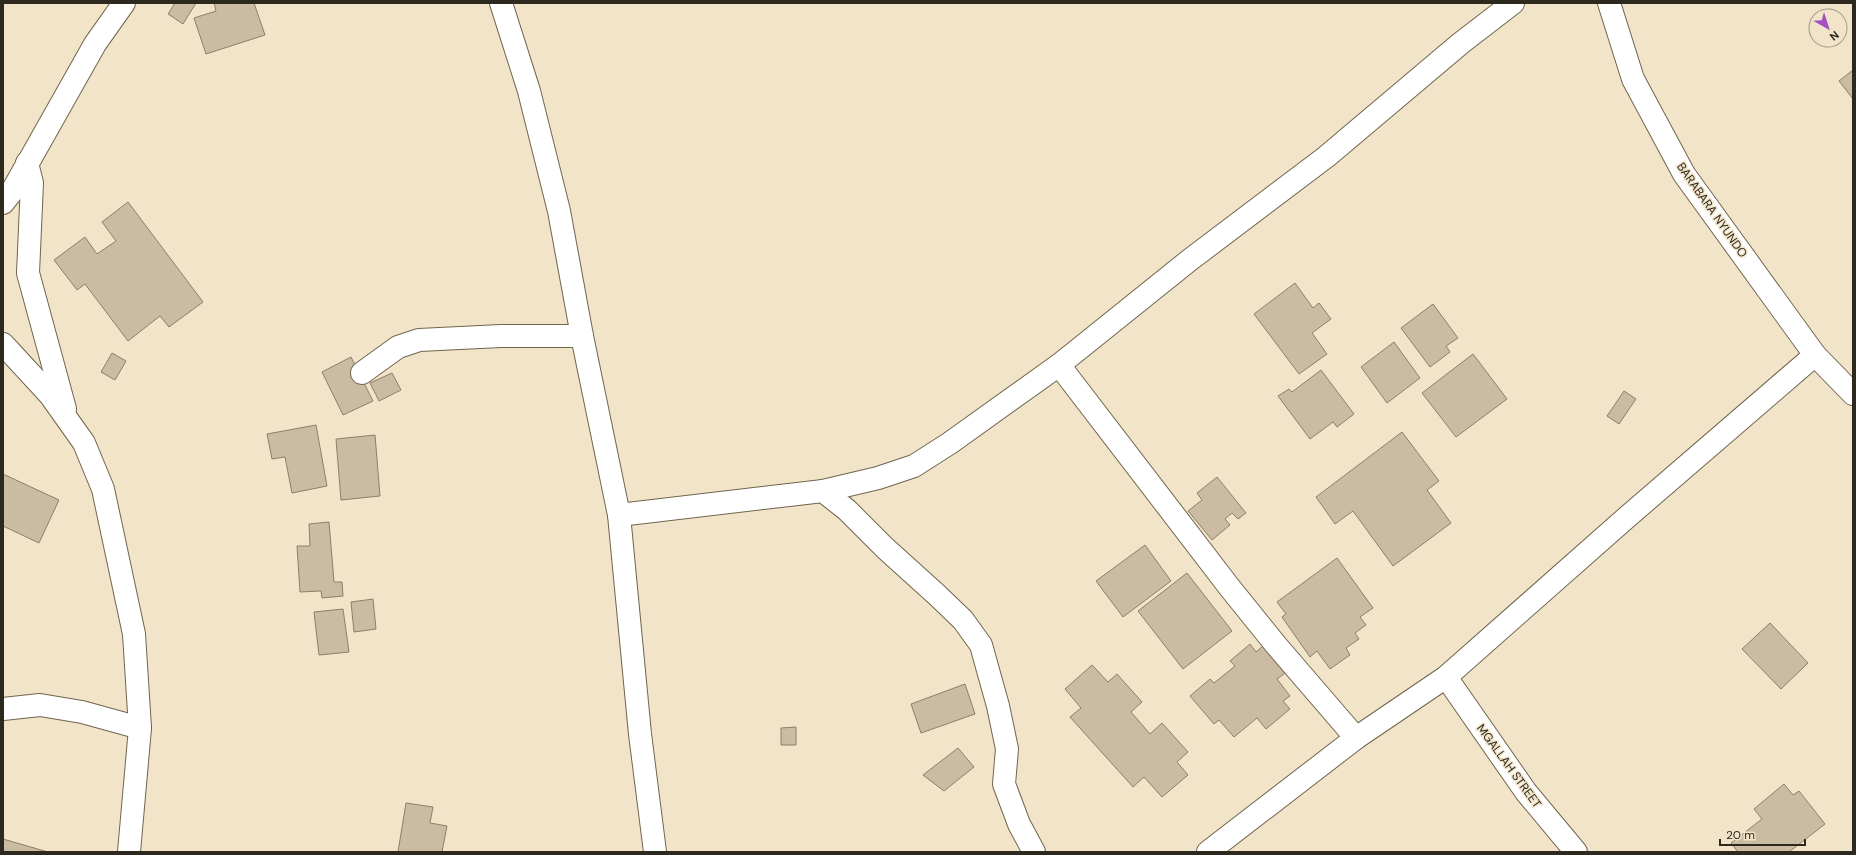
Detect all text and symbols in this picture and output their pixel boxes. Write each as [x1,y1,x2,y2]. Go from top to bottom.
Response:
north arrow [1808,8,1848,48]
text: N [1827,28,1842,44]
street label: BARABARA NYUNDO [1673,159,1751,261]
street label: MGALLAH STREET [1473,721,1545,811]
scale bar [1720,821,1805,847]
text: 20 m [1726,827,1755,843]

